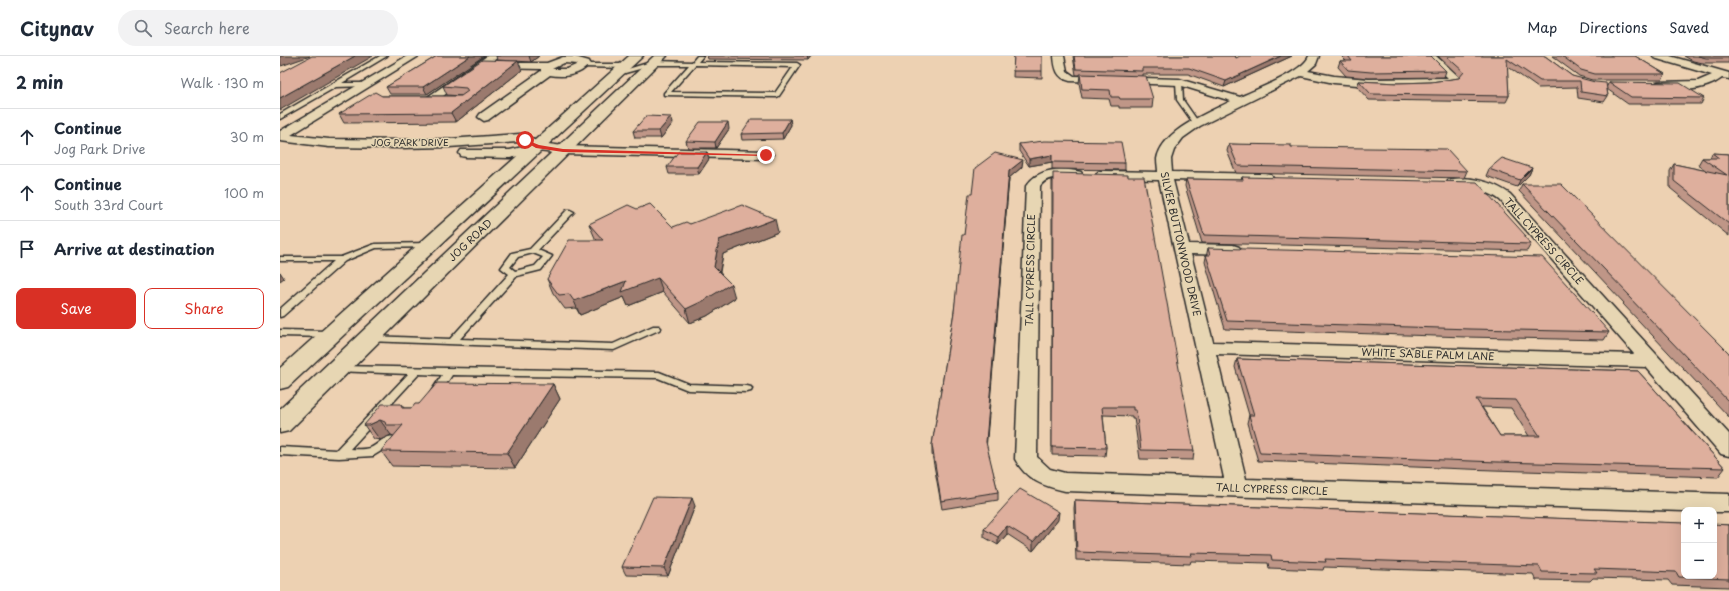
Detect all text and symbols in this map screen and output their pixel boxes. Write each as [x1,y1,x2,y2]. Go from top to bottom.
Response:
search box [118,10,398,46]
text: Citynav [20,14,94,42]
text: Search here [164,16,250,39]
icon: search [132,17,154,39]
text: Map [1527,17,1557,38]
text: Directions [1579,17,1647,38]
text: Saved [1669,17,1709,38]
text: 2 min [16,69,63,95]
text: Walk · 130 m [181,73,264,92]
text: Continue [54,116,122,139]
icon: ahead [16,126,38,148]
text: 30 m [230,127,264,146]
route start [516,131,534,149]
street label: JOG PARK DRIVE [371,135,449,149]
text: Jog Park Drive [54,139,145,158]
route end [757,146,775,164]
street label: SILVER BUTTONWOOD DRIVE [1158,170,1205,318]
text: Continue [54,172,122,195]
icon: ahead [16,182,38,204]
text: 100 m [224,183,264,202]
street label: TALL CYPRESS CIRCLE [1501,194,1588,287]
text: South 33rd Court [54,195,163,214]
street label: TALL CYPRESS CIRCLE [1021,214,1038,326]
street label: JOG ROAD [445,215,495,264]
text: Arrive at destination [54,237,215,260]
icon: arrive [16,238,38,260]
button: Save [16,288,136,329]
button: Share [144,288,264,329]
street label: WHITE SABLE PALM LANE [1361,344,1495,363]
street label: TALL CYPRESS CIRCLE [1216,479,1328,498]
map controls [1681,507,1717,579]
button: + [1681,507,1717,543]
button: − [1681,543,1717,579]

